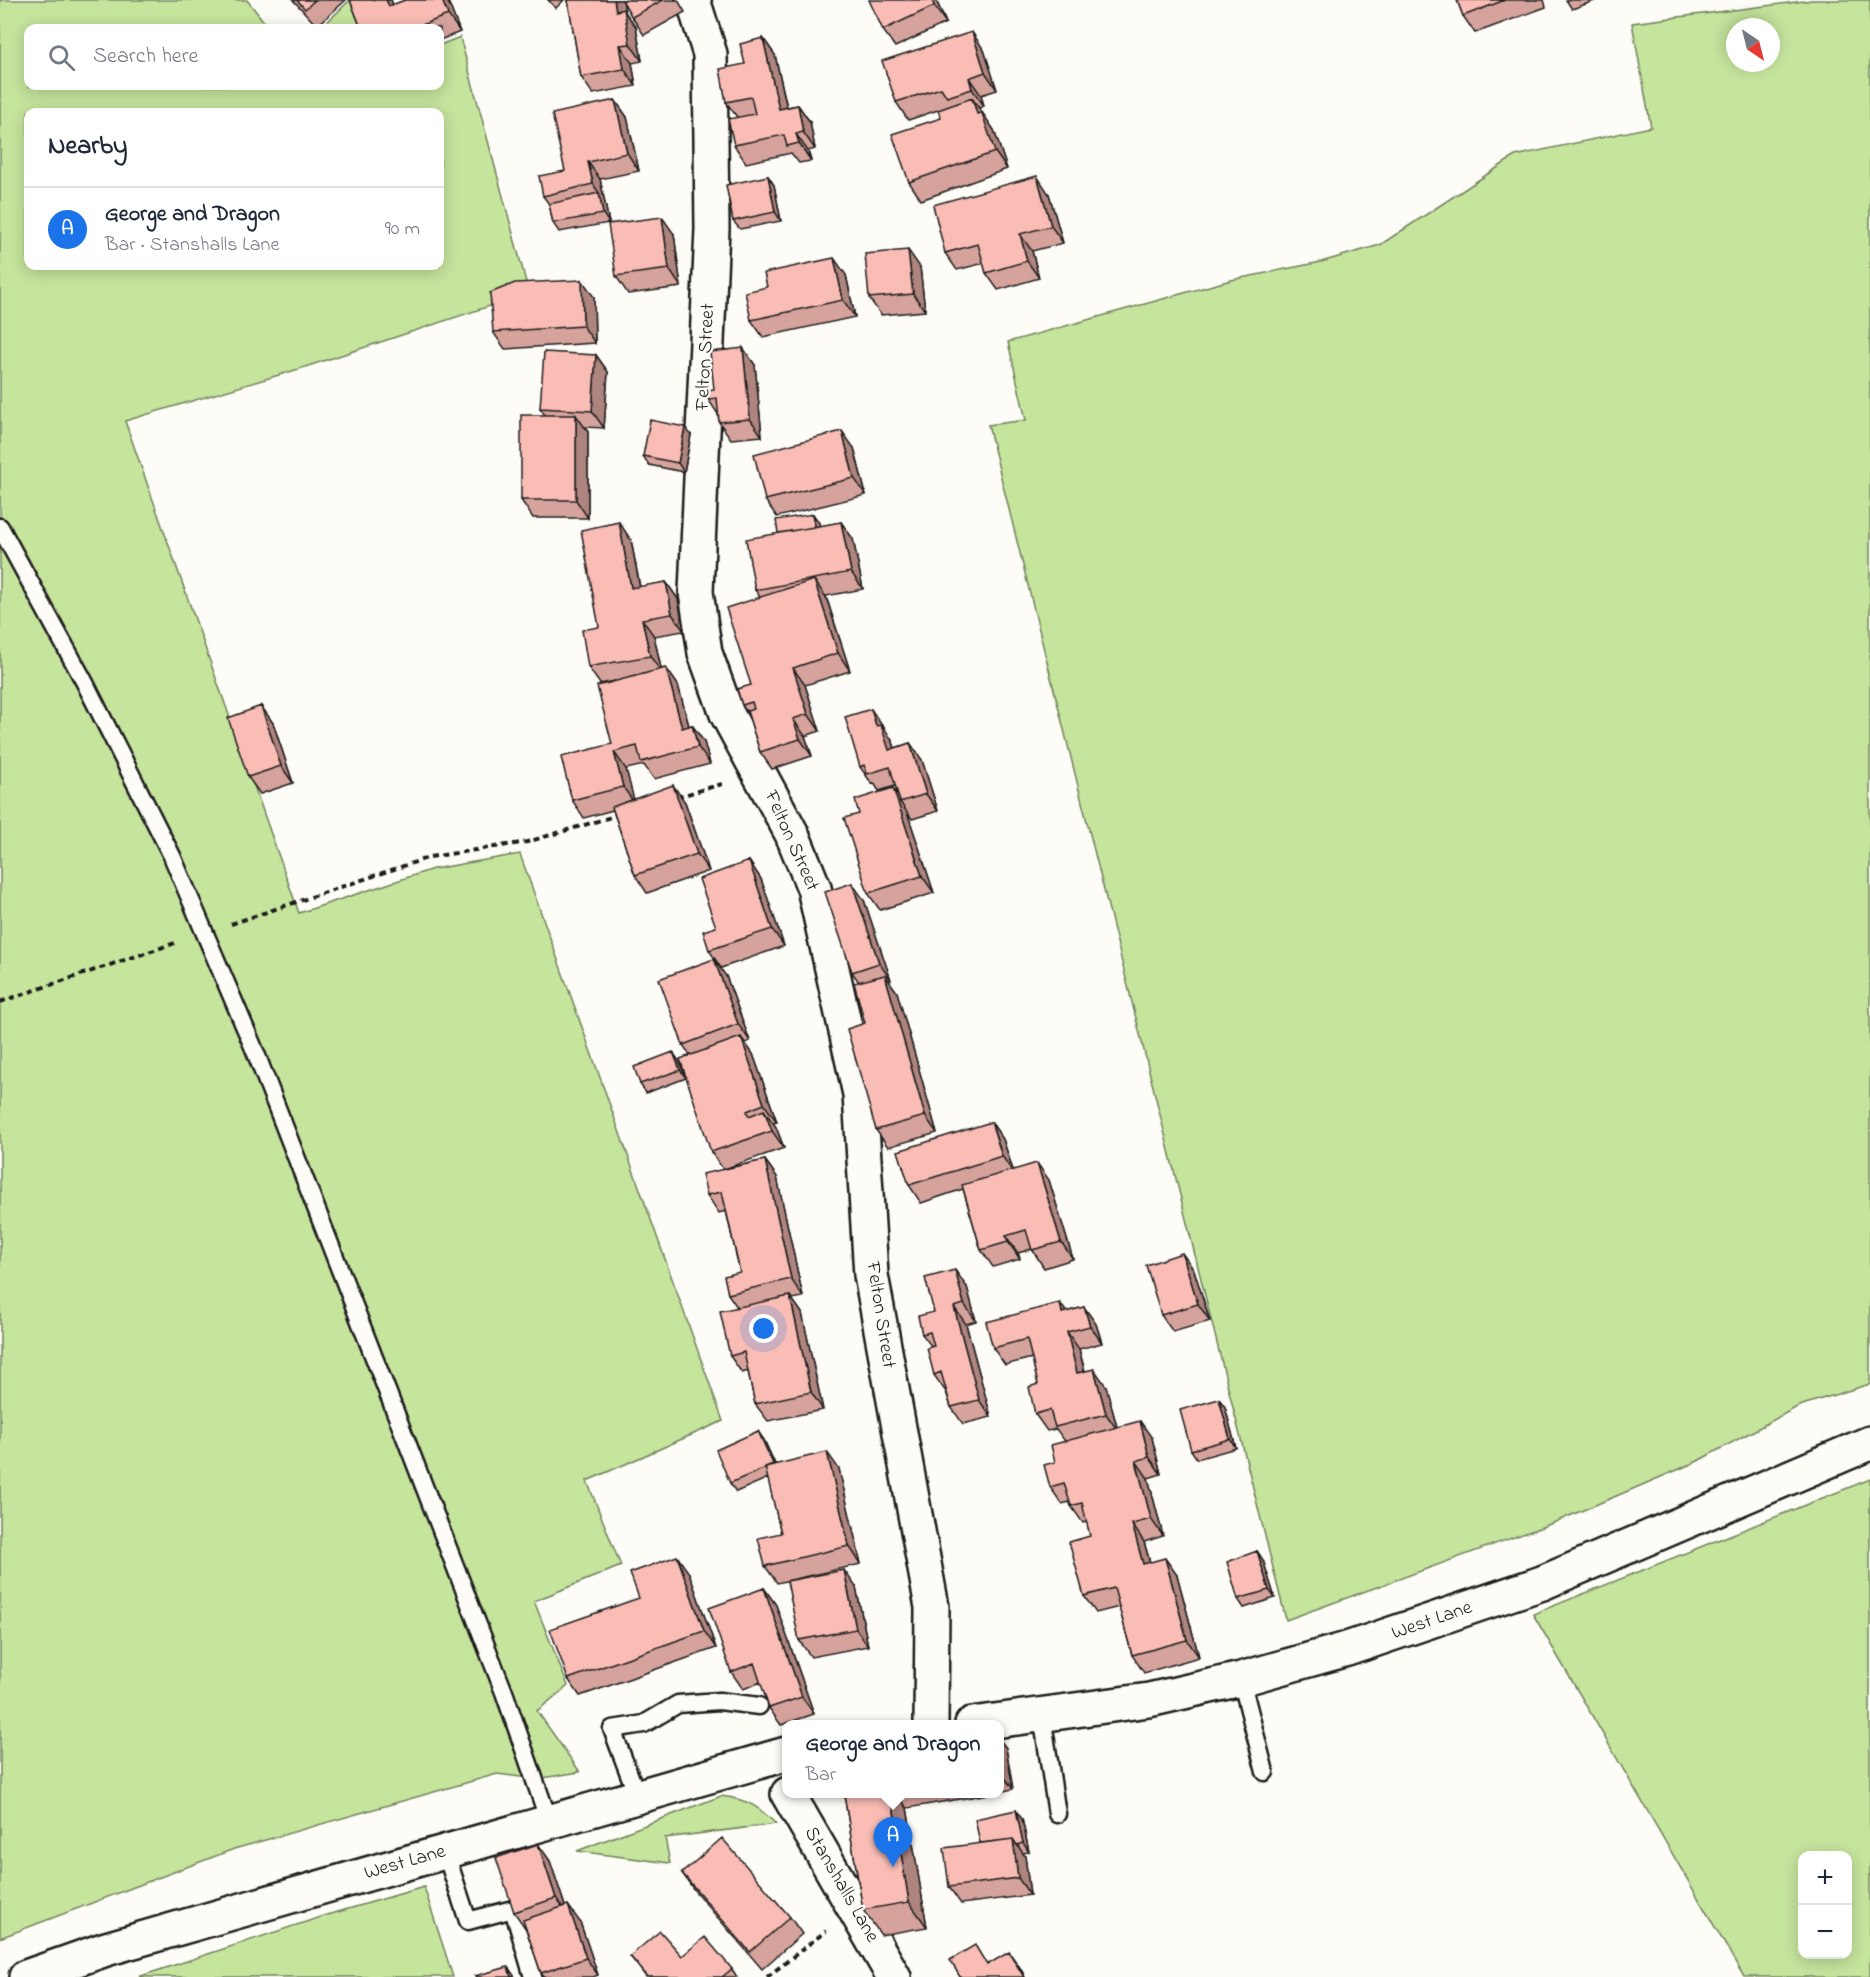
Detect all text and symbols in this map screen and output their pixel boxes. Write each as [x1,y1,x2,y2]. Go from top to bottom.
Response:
north arrow [1726,18,1780,72]
search box [24,24,444,90]
icon: search [45,41,78,74]
text: Search here [93,41,198,73]
text: Nearby [48,128,127,166]
text: George and Dragon [105,199,280,231]
text: A [61,215,74,244]
text: 90 m [385,215,420,244]
text: Bar · Stanshalls Lane [105,231,279,260]
street label: Felton Street [689,302,723,413]
street label: Felton Street [755,785,826,896]
street label: Felton Street [857,1259,903,1371]
your location [749,1314,778,1343]
street label: West Lane [1388,1594,1476,1648]
popup [782,1720,1004,1798]
text: George and Dragon [806,1729,980,1761]
text: Bar [806,1761,836,1790]
pin: A [874,1818,912,1867]
street label: Stanshalls Lane [796,1822,886,1948]
street label: West Lane [361,1838,449,1888]
map controls [1798,1851,1852,1959]
button: + [1798,1851,1852,1905]
button: − [1798,1905,1852,1959]

